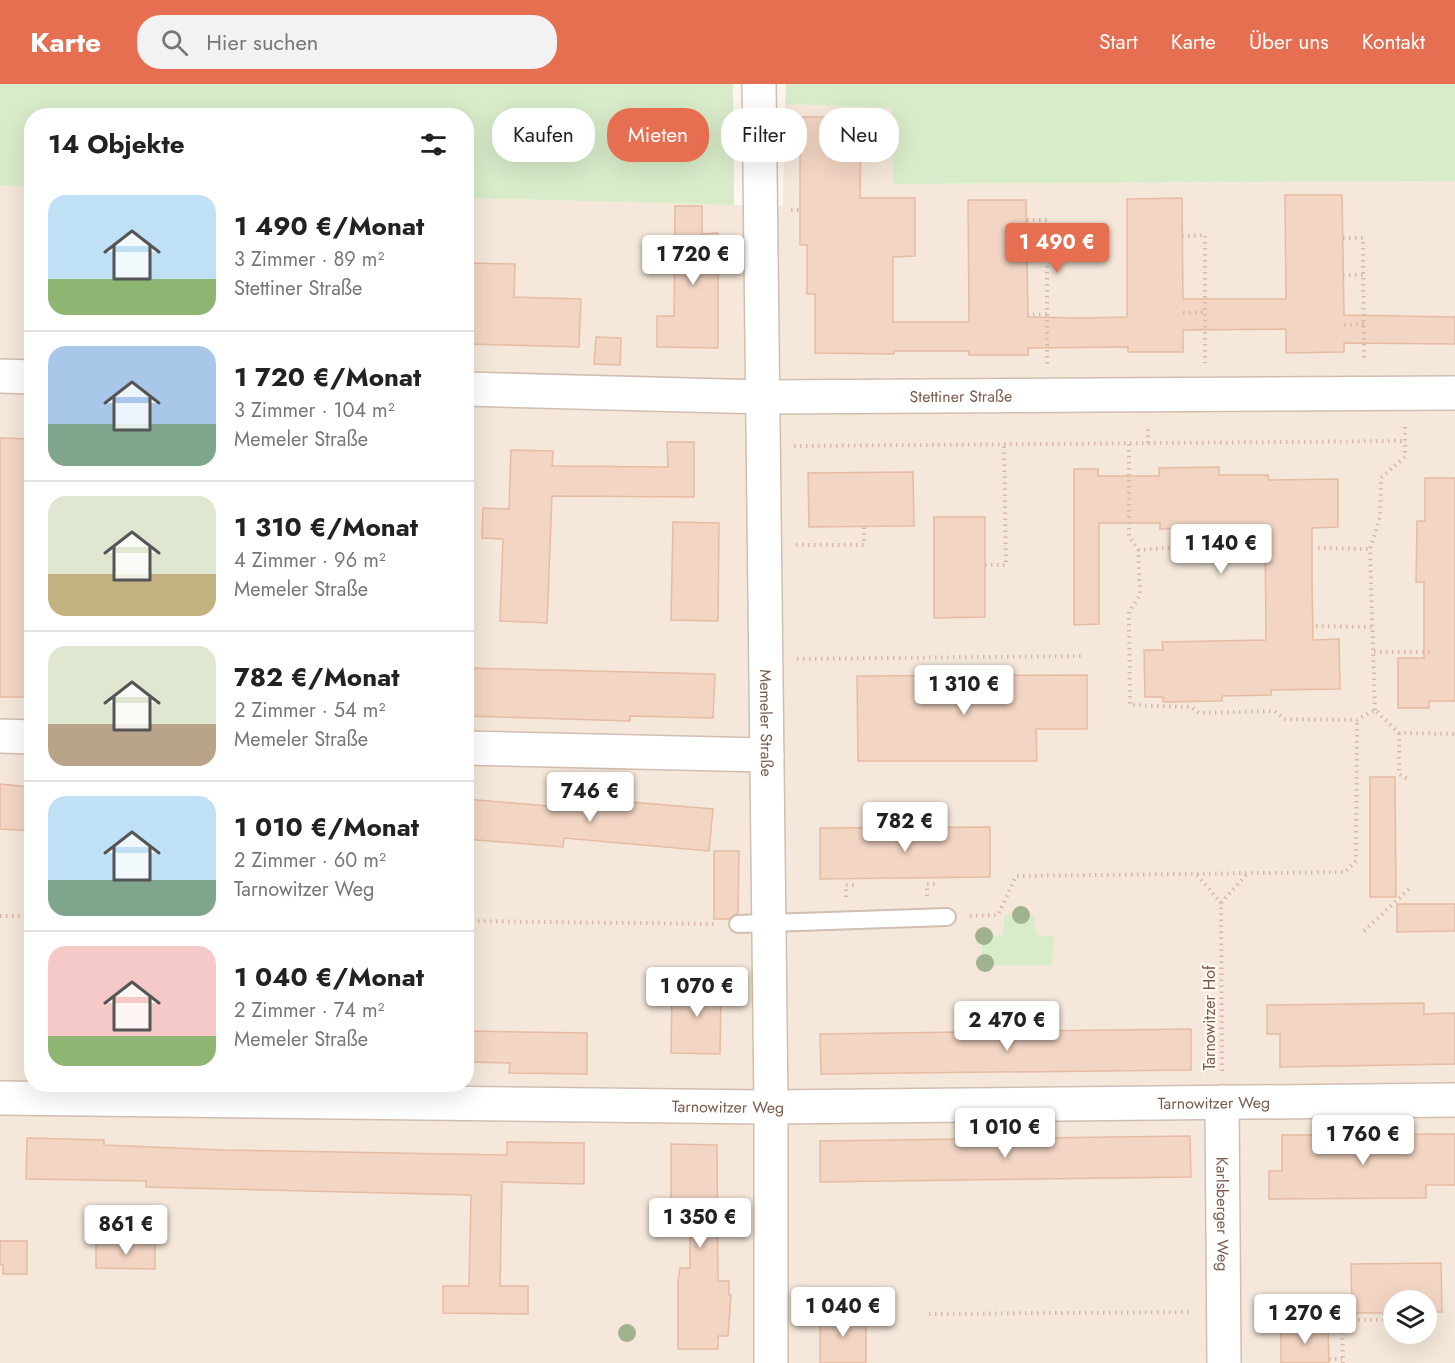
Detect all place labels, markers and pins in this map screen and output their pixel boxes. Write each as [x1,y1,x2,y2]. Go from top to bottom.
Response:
pin: 1 490 € [1002,223,1112,274]
pin: 1 720 € [638,235,748,286]
pin: 1 140 € [1166,524,1276,575]
pin: 1 310 € [909,665,1019,716]
pin: 746 € [548,772,632,823]
pin: 782 € [863,802,947,853]
pin: 1 070 € [642,967,752,1018]
pin: 2 470 € [952,1001,1062,1052]
pin: 1 010 € [950,1108,1060,1159]
pin: 1 760 € [1308,1115,1418,1166]
pin: 1 350 € [645,1198,755,1249]
pin: 861 € [84,1205,168,1256]
pin: 1 040 € [788,1287,898,1338]
pin: 1 270 € [1250,1294,1360,1345]

